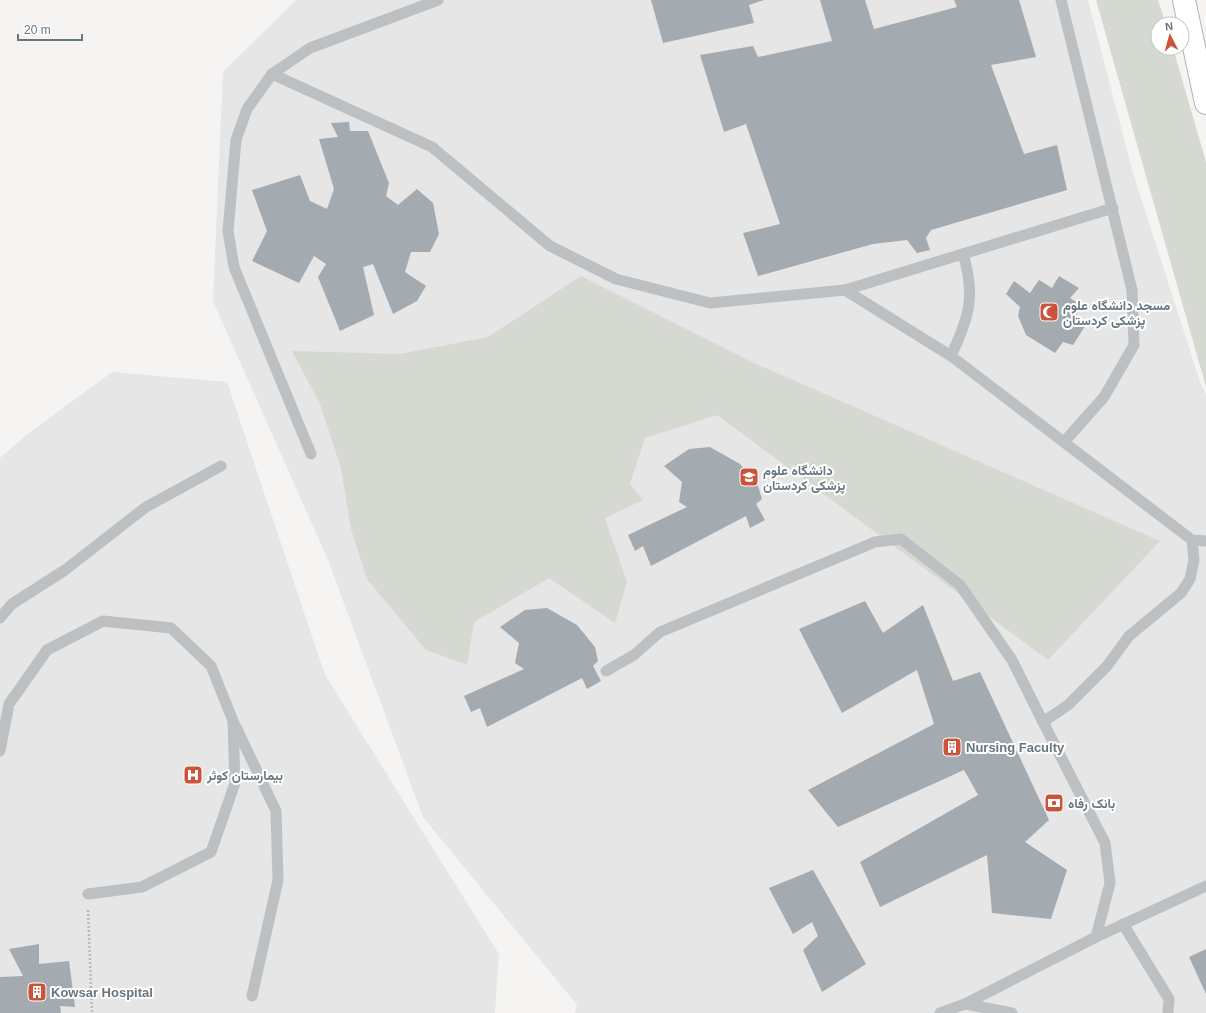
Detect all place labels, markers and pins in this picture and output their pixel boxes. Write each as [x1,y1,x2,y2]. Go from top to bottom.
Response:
place label: مسجد دانشگاه علوم پزشکی کردستان [1063,298,1170,330]
mosque icon: مسجد دانشگاه علوم پزشکی کردستان [1038,301,1060,323]
place label: دانشگاه علوم پزشکی کردستان [763,463,846,495]
school or university icon: دانشگاه علوم پزشکی کردستان [738,466,760,488]
building icon: Nursing Faculty [941,736,963,758]
place label: Nursing Faculty [966,740,1065,755]
hospital icon: بیمارستان کوثر [182,764,204,786]
place label: بیمارستان کوثر [206,768,283,784]
bank icon: بانک رفاه [1043,792,1065,814]
place label: بانک رفاه [1068,796,1115,812]
building icon: Kowsar Hospital [26,981,48,1003]
place label: Kowsar Hospital [51,985,153,1000]

